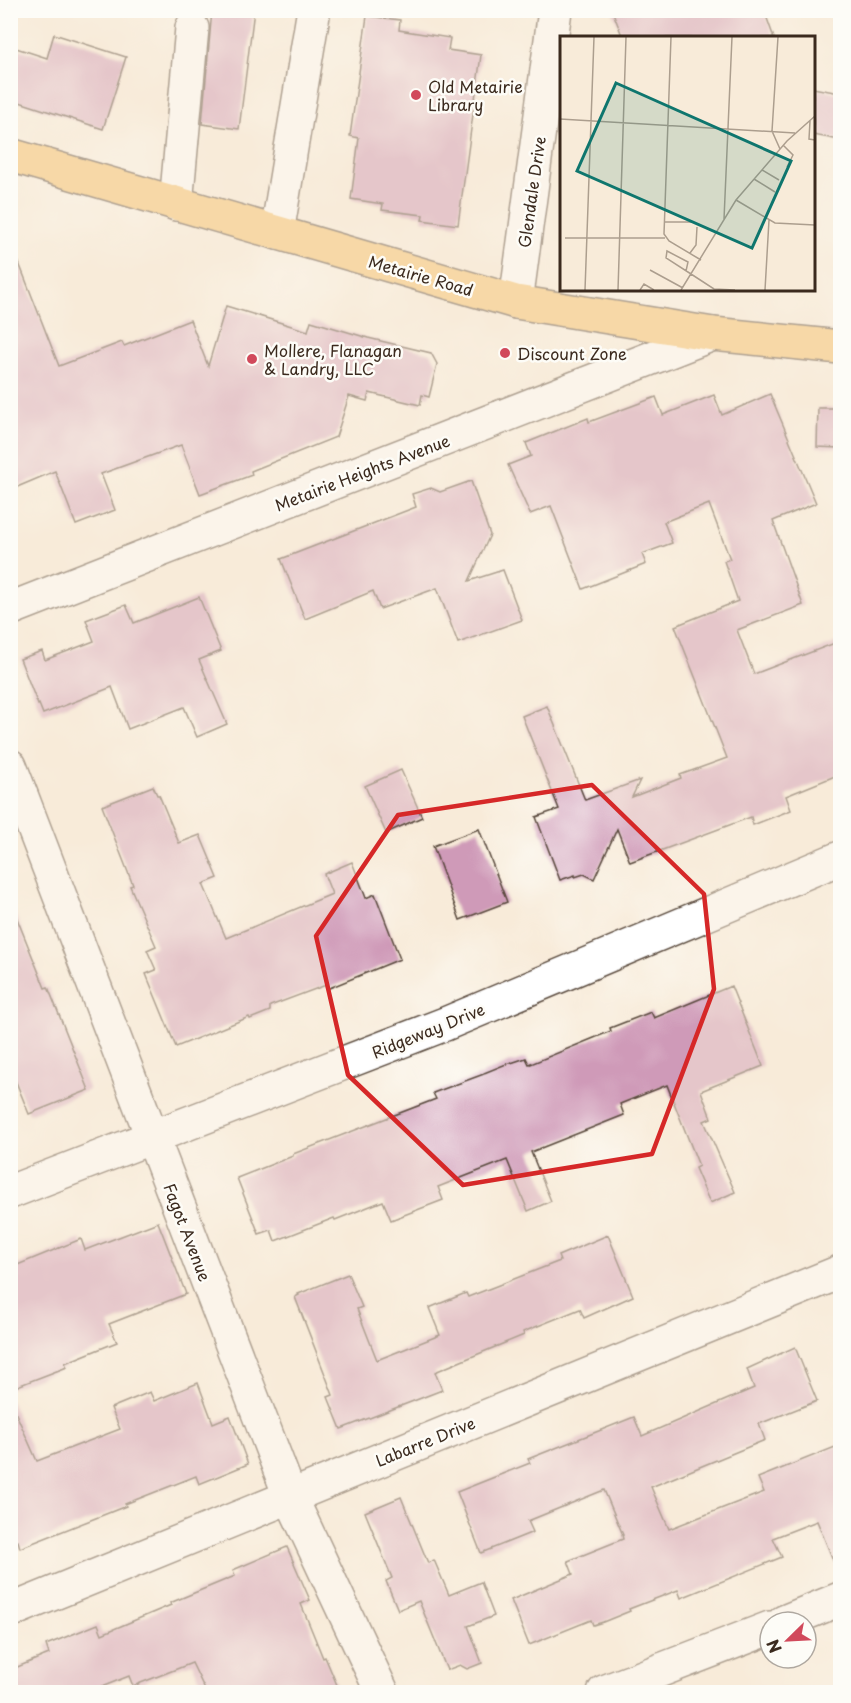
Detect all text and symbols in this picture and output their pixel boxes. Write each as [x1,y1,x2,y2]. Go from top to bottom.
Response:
inset map [560,36,815,291]
place label: Old Metairie Library [428,74,523,116]
marker: Old Metairie Library [409,88,423,102]
street label: Glendale Drive [511,135,551,249]
street label: Metairie Road [366,249,476,301]
place label: Mollere, Flanagan & Landry, LLC [264,338,402,380]
place label: Discount Zone [517,341,627,365]
marker: Discount Zone [498,346,512,360]
marker: Mollere, Flanagan & Landry, LLC [245,352,259,366]
street label: Metairie Heights Avenue [271,427,453,516]
street label: Ridgeway Drive [368,996,488,1064]
street label: Fagot Avenue [158,1180,218,1285]
street label: Labarre Drive [372,1410,478,1472]
north arrow [758,1610,818,1670]
text: N [760,1636,787,1657]

